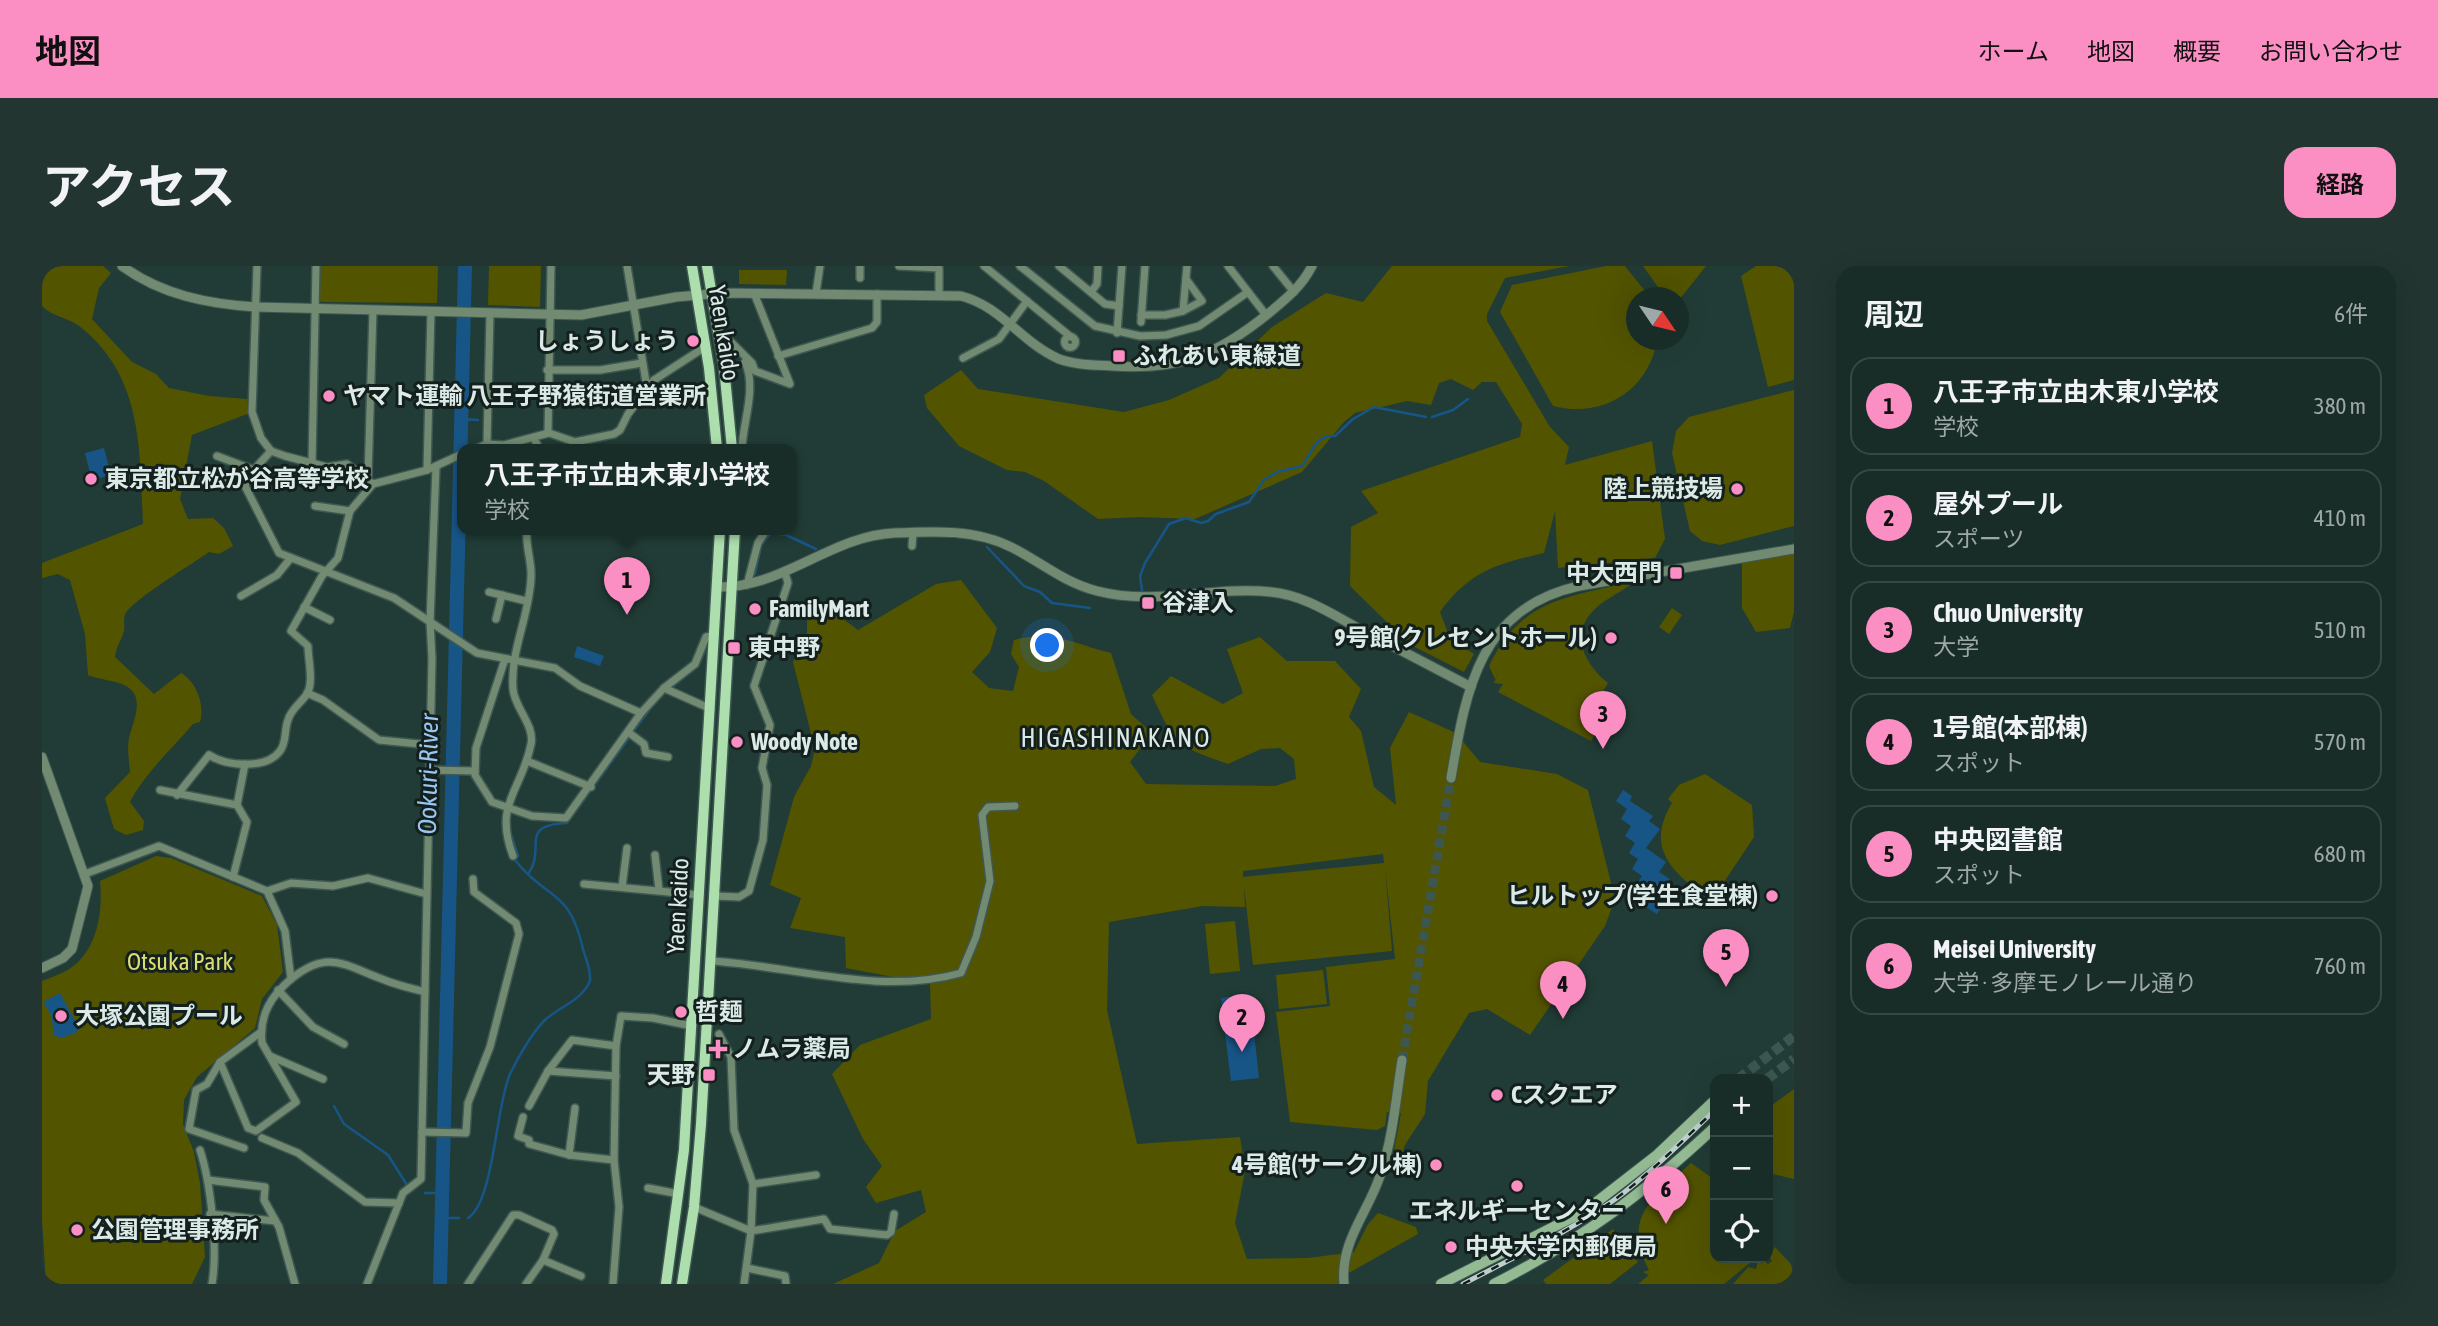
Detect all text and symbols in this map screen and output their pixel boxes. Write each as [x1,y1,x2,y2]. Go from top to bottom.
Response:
text: 地図 [35,32,101,70]
text: ホーム [1978,38,2049,65]
text: 地図 [2087,38,2135,65]
text: 概要 [2173,38,2221,65]
text: お問い合わせ [2259,38,2403,65]
button: 経路 [2284,147,2396,218]
text: アクセス [42,158,236,214]
street label: Yaen kaido [704,283,745,383]
north arrow [1626,287,1689,350]
text: 周辺 [1864,297,1924,331]
text: 6件 [2334,301,2368,327]
place label: しょうしょう [535,327,679,354]
marker: しょうしょう [685,333,701,349]
place label: ふれあい東緑道 [1133,342,1301,369]
marker: ふれあい東緑道 [1111,348,1127,364]
text: 八王子市立由木東小学校 [1933,377,2219,407]
place label: ヤマト運輸 八王子野猿街道営業所 [343,382,706,409]
marker: ヤマト運輸 八王子野猿街道営業所 [321,388,337,404]
text: 1 [1884,393,1894,419]
text: 380 m [2314,393,2366,419]
text: 学校 [1933,414,1979,440]
popup [457,444,797,535]
text: 八王子市立由木東小学校 [484,460,770,490]
place label: 東京都立松が谷高等学校 [105,465,369,492]
marker: 東京都立松が谷高等学校 [83,471,99,487]
place label: 陸上競技場 [1603,475,1723,502]
marker: 陸上競技場 [1729,481,1745,497]
text: 屋外プール [1933,489,2063,519]
text: 学校 [484,497,530,523]
text: 2 [1884,505,1894,531]
text: 410 m [2314,505,2366,531]
text: スポーツ [1933,526,2025,552]
pin: 1 [604,557,650,615]
place label: 中大西門 [1566,559,1662,586]
marker: 中大西門 [1668,565,1684,581]
place label: 谷津入 [1162,589,1234,616]
place label: FamilyMart [769,595,869,622]
marker: 谷津入 [1140,595,1156,611]
text: Chuo University [1933,598,2083,628]
marker: FamilyMart [747,601,763,617]
text: 3 [1884,617,1894,643]
text: 510 m [2314,617,2366,643]
place label: 9号館(クレセントホール) [1334,624,1597,651]
your location [1030,628,1064,662]
marker: 9号館(クレセントホール) [1603,630,1619,646]
place label: 東中野 [748,634,820,661]
text: 大学 [1933,634,1979,660]
marker: 東中野 [726,640,742,656]
pin: 3 [1580,691,1626,749]
water label: Ookuri-River [412,712,444,834]
text: 1号館(本部棟) [1933,713,2088,743]
district label: HIGASHINAKANO [1021,723,1212,753]
place label: Woody Note [750,728,858,755]
text: 4 [1884,729,1894,755]
text: 570 m [2314,729,2366,755]
marker: Woody Note [729,734,745,750]
text: スポット [1933,750,2025,776]
text: 中央図書館 [1933,825,2063,855]
text: 5 [1884,841,1894,867]
text: 680 m [2314,841,2366,867]
street label: Yaen kaido [662,857,693,955]
text: スポット [1933,862,2025,888]
place label: ヒルトップ(学生食堂棟) [1506,882,1758,909]
marker: ヒルトップ(学生食堂棟) [1764,888,1780,904]
pin: 5 [1703,929,1749,987]
text: Meisei University [1933,934,2096,964]
park label: Otsuka Park [127,948,233,975]
text: 6 [1884,953,1894,979]
text: 760 m [2314,953,2366,979]
pin: 4 [1540,961,1586,1019]
text: 大学 · 多摩モノレール通り [1933,970,2197,996]
pin: 2 [1219,994,1265,1052]
place label: 哲麺 [695,998,743,1025]
place label: 大塚公園プール [75,1002,243,1029]
marker: 哲麺 [673,1004,689,1020]
marker: 大塚公園プール [53,1008,69,1024]
place label: ノムラ薬局 [732,1035,851,1062]
marker: ノムラ薬局 [710,1041,726,1057]
place label: 天野 [647,1061,695,1088]
marker: 天野 [701,1067,717,1083]
map controls [1710,1074,1773,1263]
button: + [1710,1074,1773,1137]
place label: Cスクエア [1511,1081,1618,1108]
marker: Cスクエア [1489,1087,1505,1103]
button: − [1710,1137,1773,1200]
place label: 4号館(サークル棟) [1231,1151,1422,1178]
marker: 4号館(サークル棟) [1428,1157,1444,1173]
pin: 6 [1643,1166,1689,1224]
marker: エネルギーセンター [1509,1178,1525,1194]
place label: エネルギーセンター [1409,1197,1625,1224]
button: locate [1710,1200,1773,1263]
place label: 公園管理事務所 [91,1216,259,1243]
marker: 公園管理事務所 [69,1222,85,1238]
place label: 中央大学内郵便局 [1465,1233,1657,1260]
marker: 中央大学内郵便局 [1443,1239,1459,1255]

